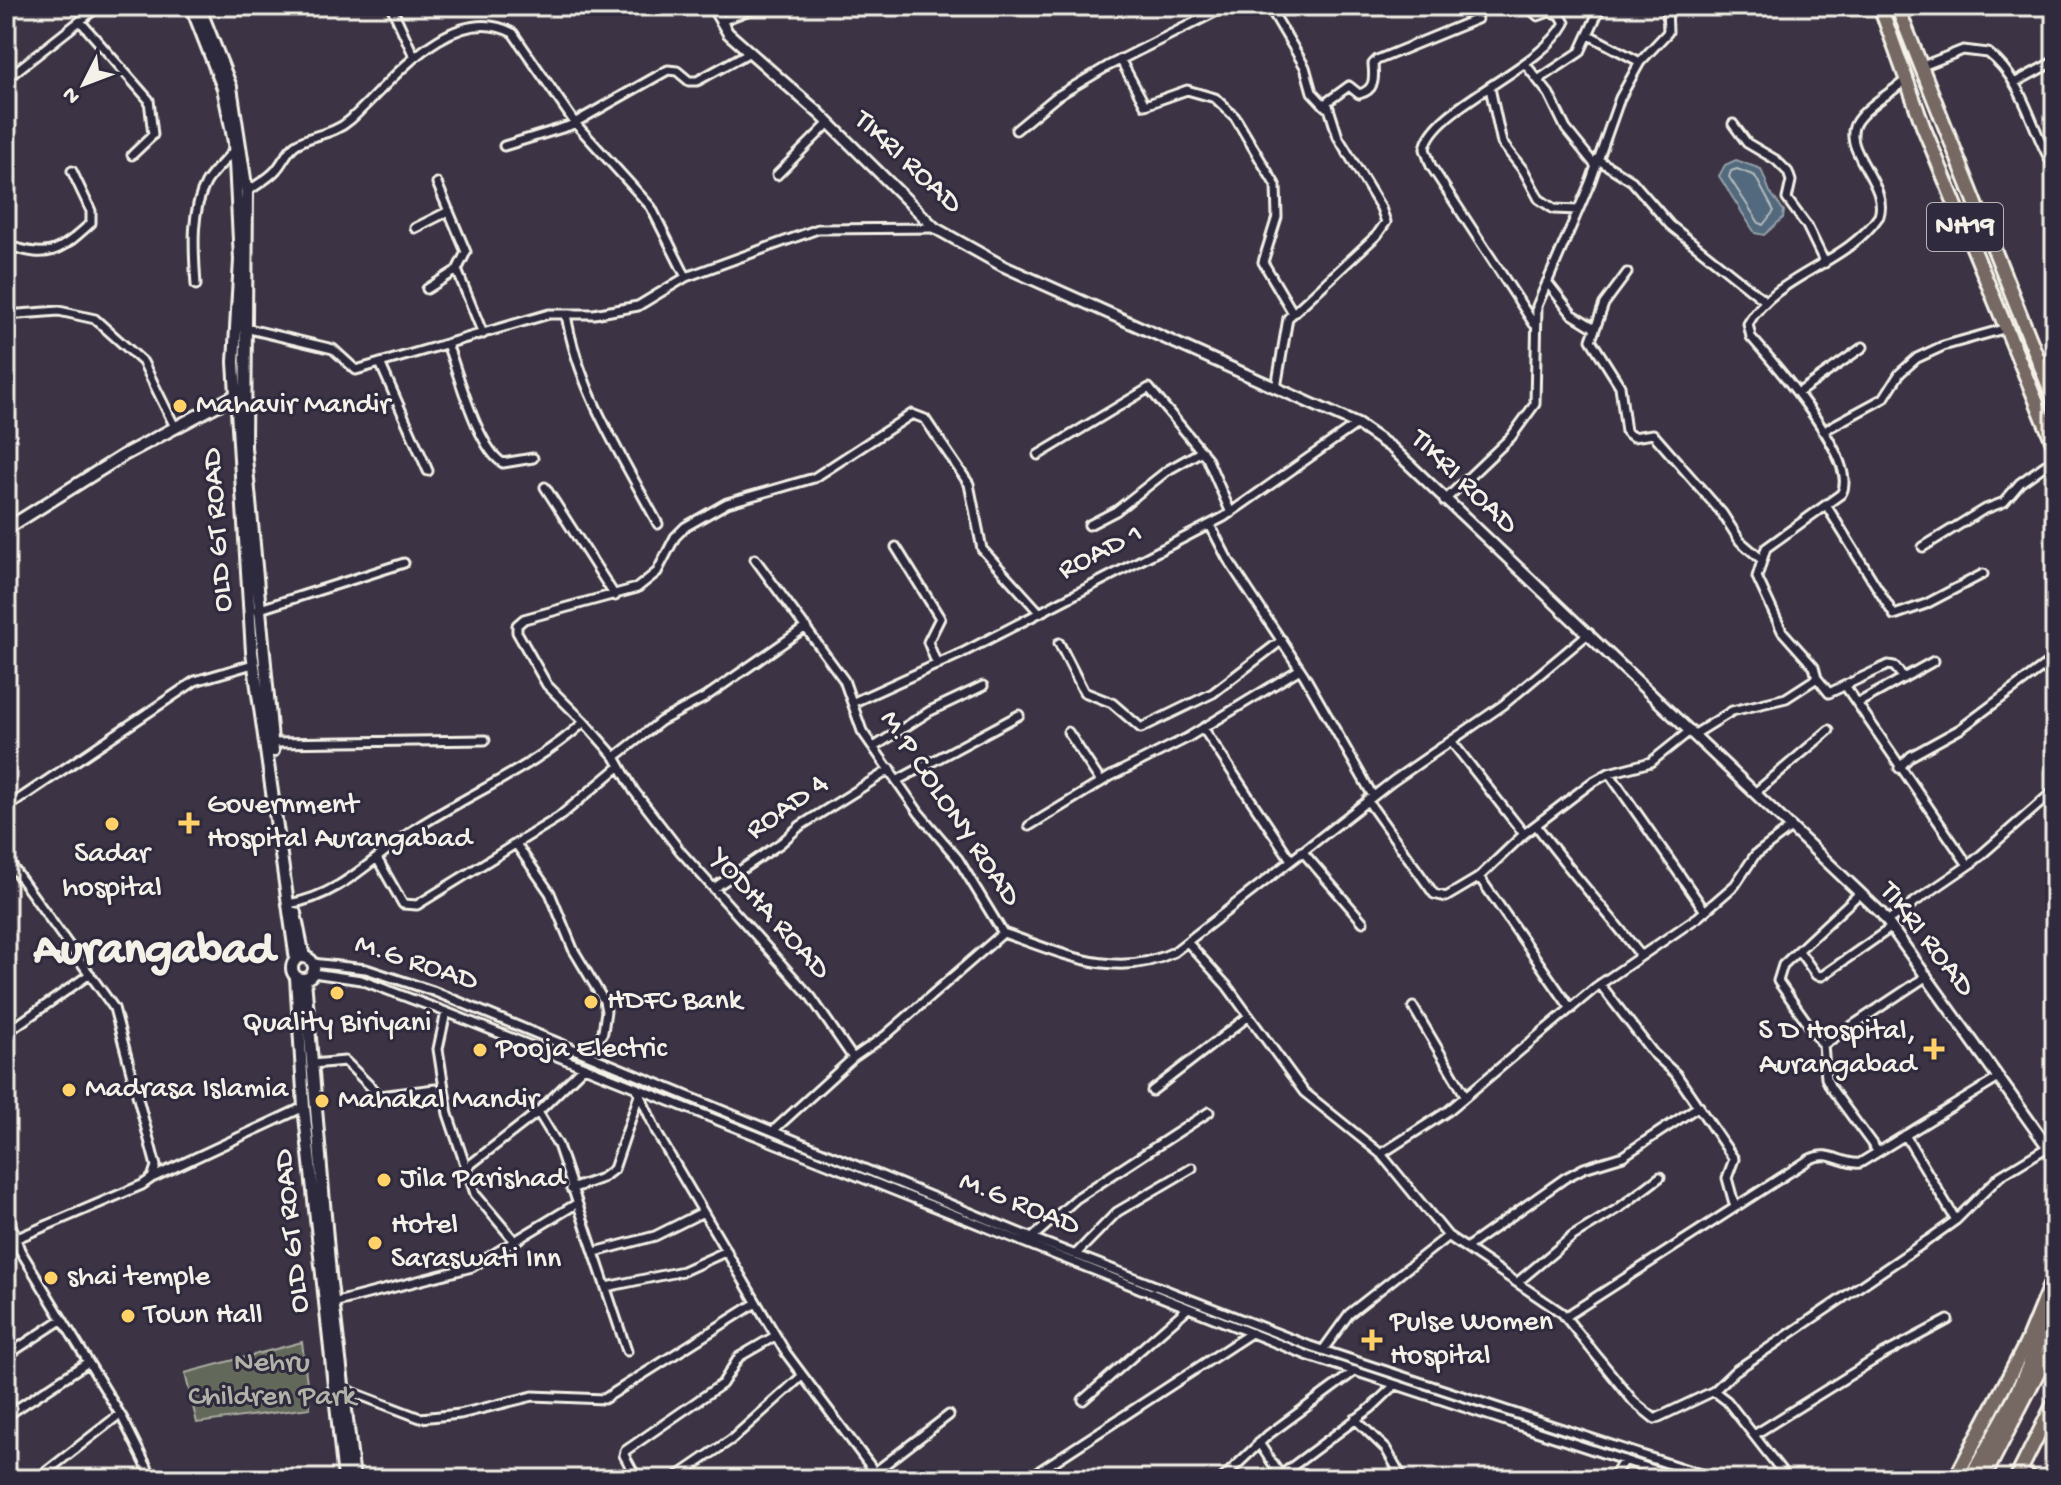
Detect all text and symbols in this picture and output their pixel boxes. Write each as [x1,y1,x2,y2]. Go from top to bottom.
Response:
north arrow [44,44,124,124]
text: N [58,81,87,109]
street label: TIKRI ROAD [844,102,969,223]
road number: NH19 [1927,203,2003,251]
place label: Mahavir Mandir [196,389,393,424]
marker: Mahavir Mandir [171,397,189,415]
street label: TIKRI ROAD [1400,422,1525,543]
street label: OLD GT ROAD [196,446,242,613]
street label: ROAD 1 [1053,517,1149,589]
street label: M.P COLONY ROAD [870,704,1028,914]
street label: ROAD 4 [740,767,836,849]
place label: Government Hospital Aurangabad [207,789,474,858]
marker: Government Hospital Aurangabad [178,812,200,834]
marker: Sadar hospital [103,815,121,833]
place label: Sadar hospital [62,838,162,907]
street label: YODHA ROAD [699,840,837,988]
street label: TIKRI ROAD [1869,874,1982,1005]
district label: Aurangabad [33,926,278,980]
street label: M.G ROAD [350,928,482,1000]
marker: Quality Biriyani [328,984,346,1002]
place label: HDFC Bank [607,985,745,1020]
marker: HDFC Bank [582,993,600,1011]
place label: Quality Biriyani [242,1007,432,1042]
place label: S D Hospital, Aurangabad [1758,1015,1918,1084]
place label: Pooja Electric [495,1033,669,1068]
marker: S D Hospital, Aurangabad [1923,1038,1945,1060]
marker: Pooja Electric [471,1041,489,1059]
place label: Madrasa Islamia [85,1073,289,1108]
marker: Madrasa Islamia [60,1081,78,1099]
place label: Mahakal Mandir [338,1084,541,1119]
marker: Mahakal Mandir [313,1092,331,1110]
street label: OLD GT ROAD [267,1147,319,1315]
place label: Jila Parishad [400,1163,567,1198]
street label: M.G ROAD [953,1165,1085,1245]
marker: Jila Parishad [375,1171,393,1189]
place label: Hotel Saraswati Inn [391,1209,561,1278]
marker: Hotel Saraswati Inn [366,1234,384,1252]
place label: shai temple [67,1261,211,1296]
marker: shai temple [42,1269,60,1287]
place label: Town Hall [142,1299,263,1334]
place label: Pulse Women Hospital [1389,1306,1553,1375]
marker: Town Hall [119,1307,137,1325]
marker: Pulse Women Hospital [1361,1329,1383,1351]
park label: Nehru Children Park [188,1347,358,1416]

